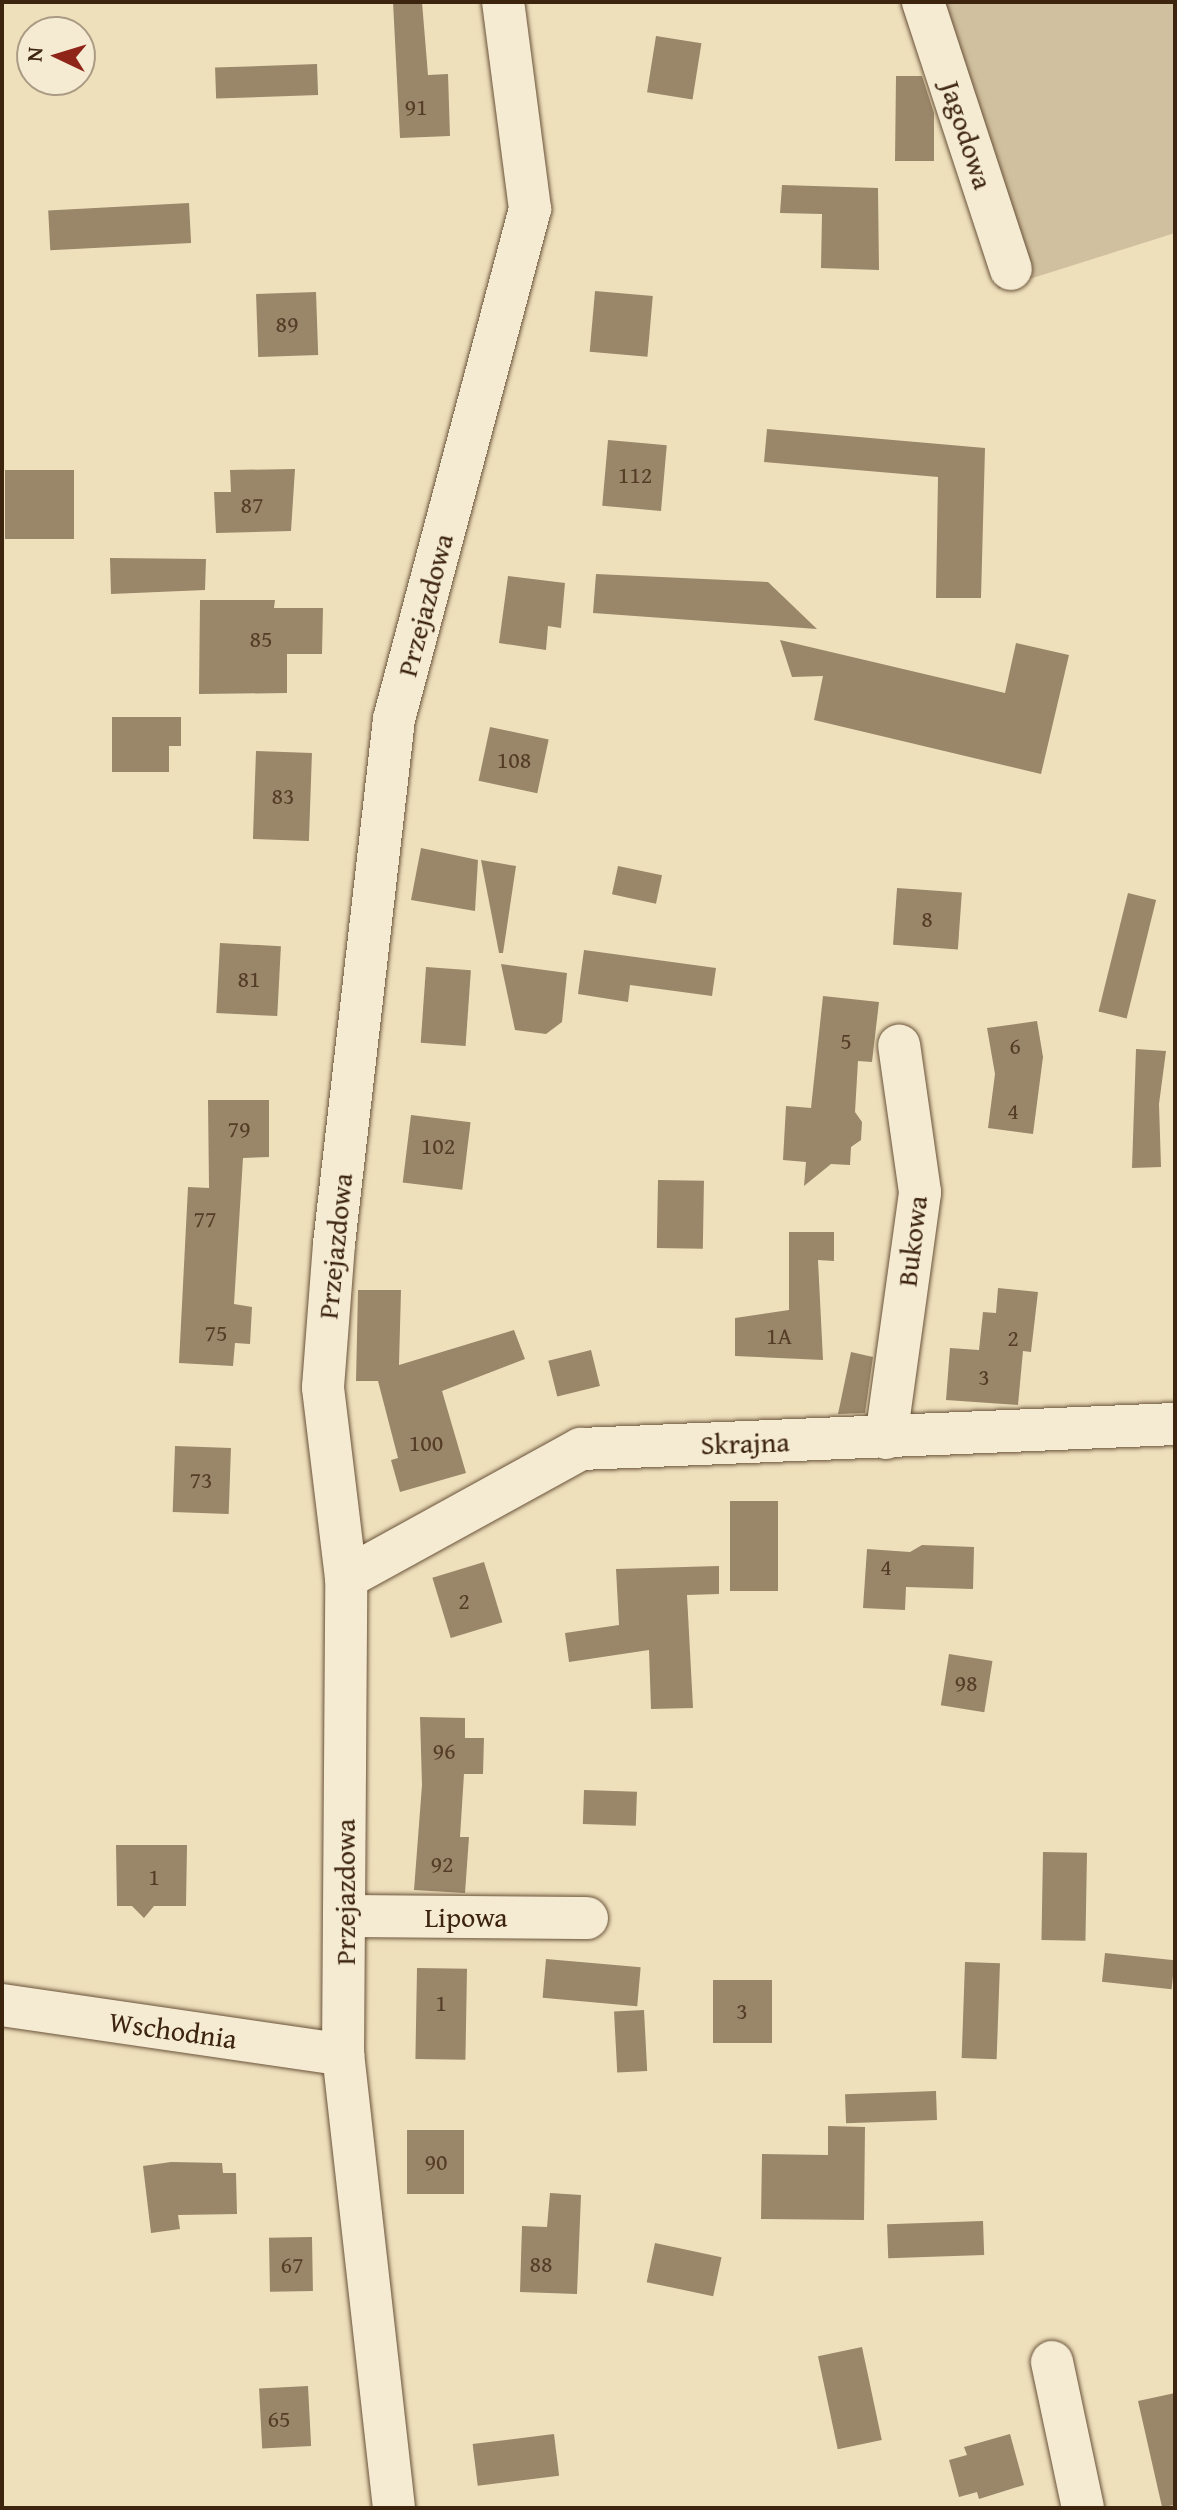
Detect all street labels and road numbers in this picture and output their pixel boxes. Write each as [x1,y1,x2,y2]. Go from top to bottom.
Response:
street label: Jagodowa [934,77,1000,193]
street label: Przejazdowa [390,530,460,680]
street label: Przejazdowa [311,1171,359,1321]
street label: Bukowa [890,1194,934,1288]
street label: Skrajna [700,1425,790,1461]
street label: Przejazdowa [328,1819,362,1965]
street label: Lipowa [424,1900,508,1934]
street label: Wschodnia [107,2004,239,2056]

